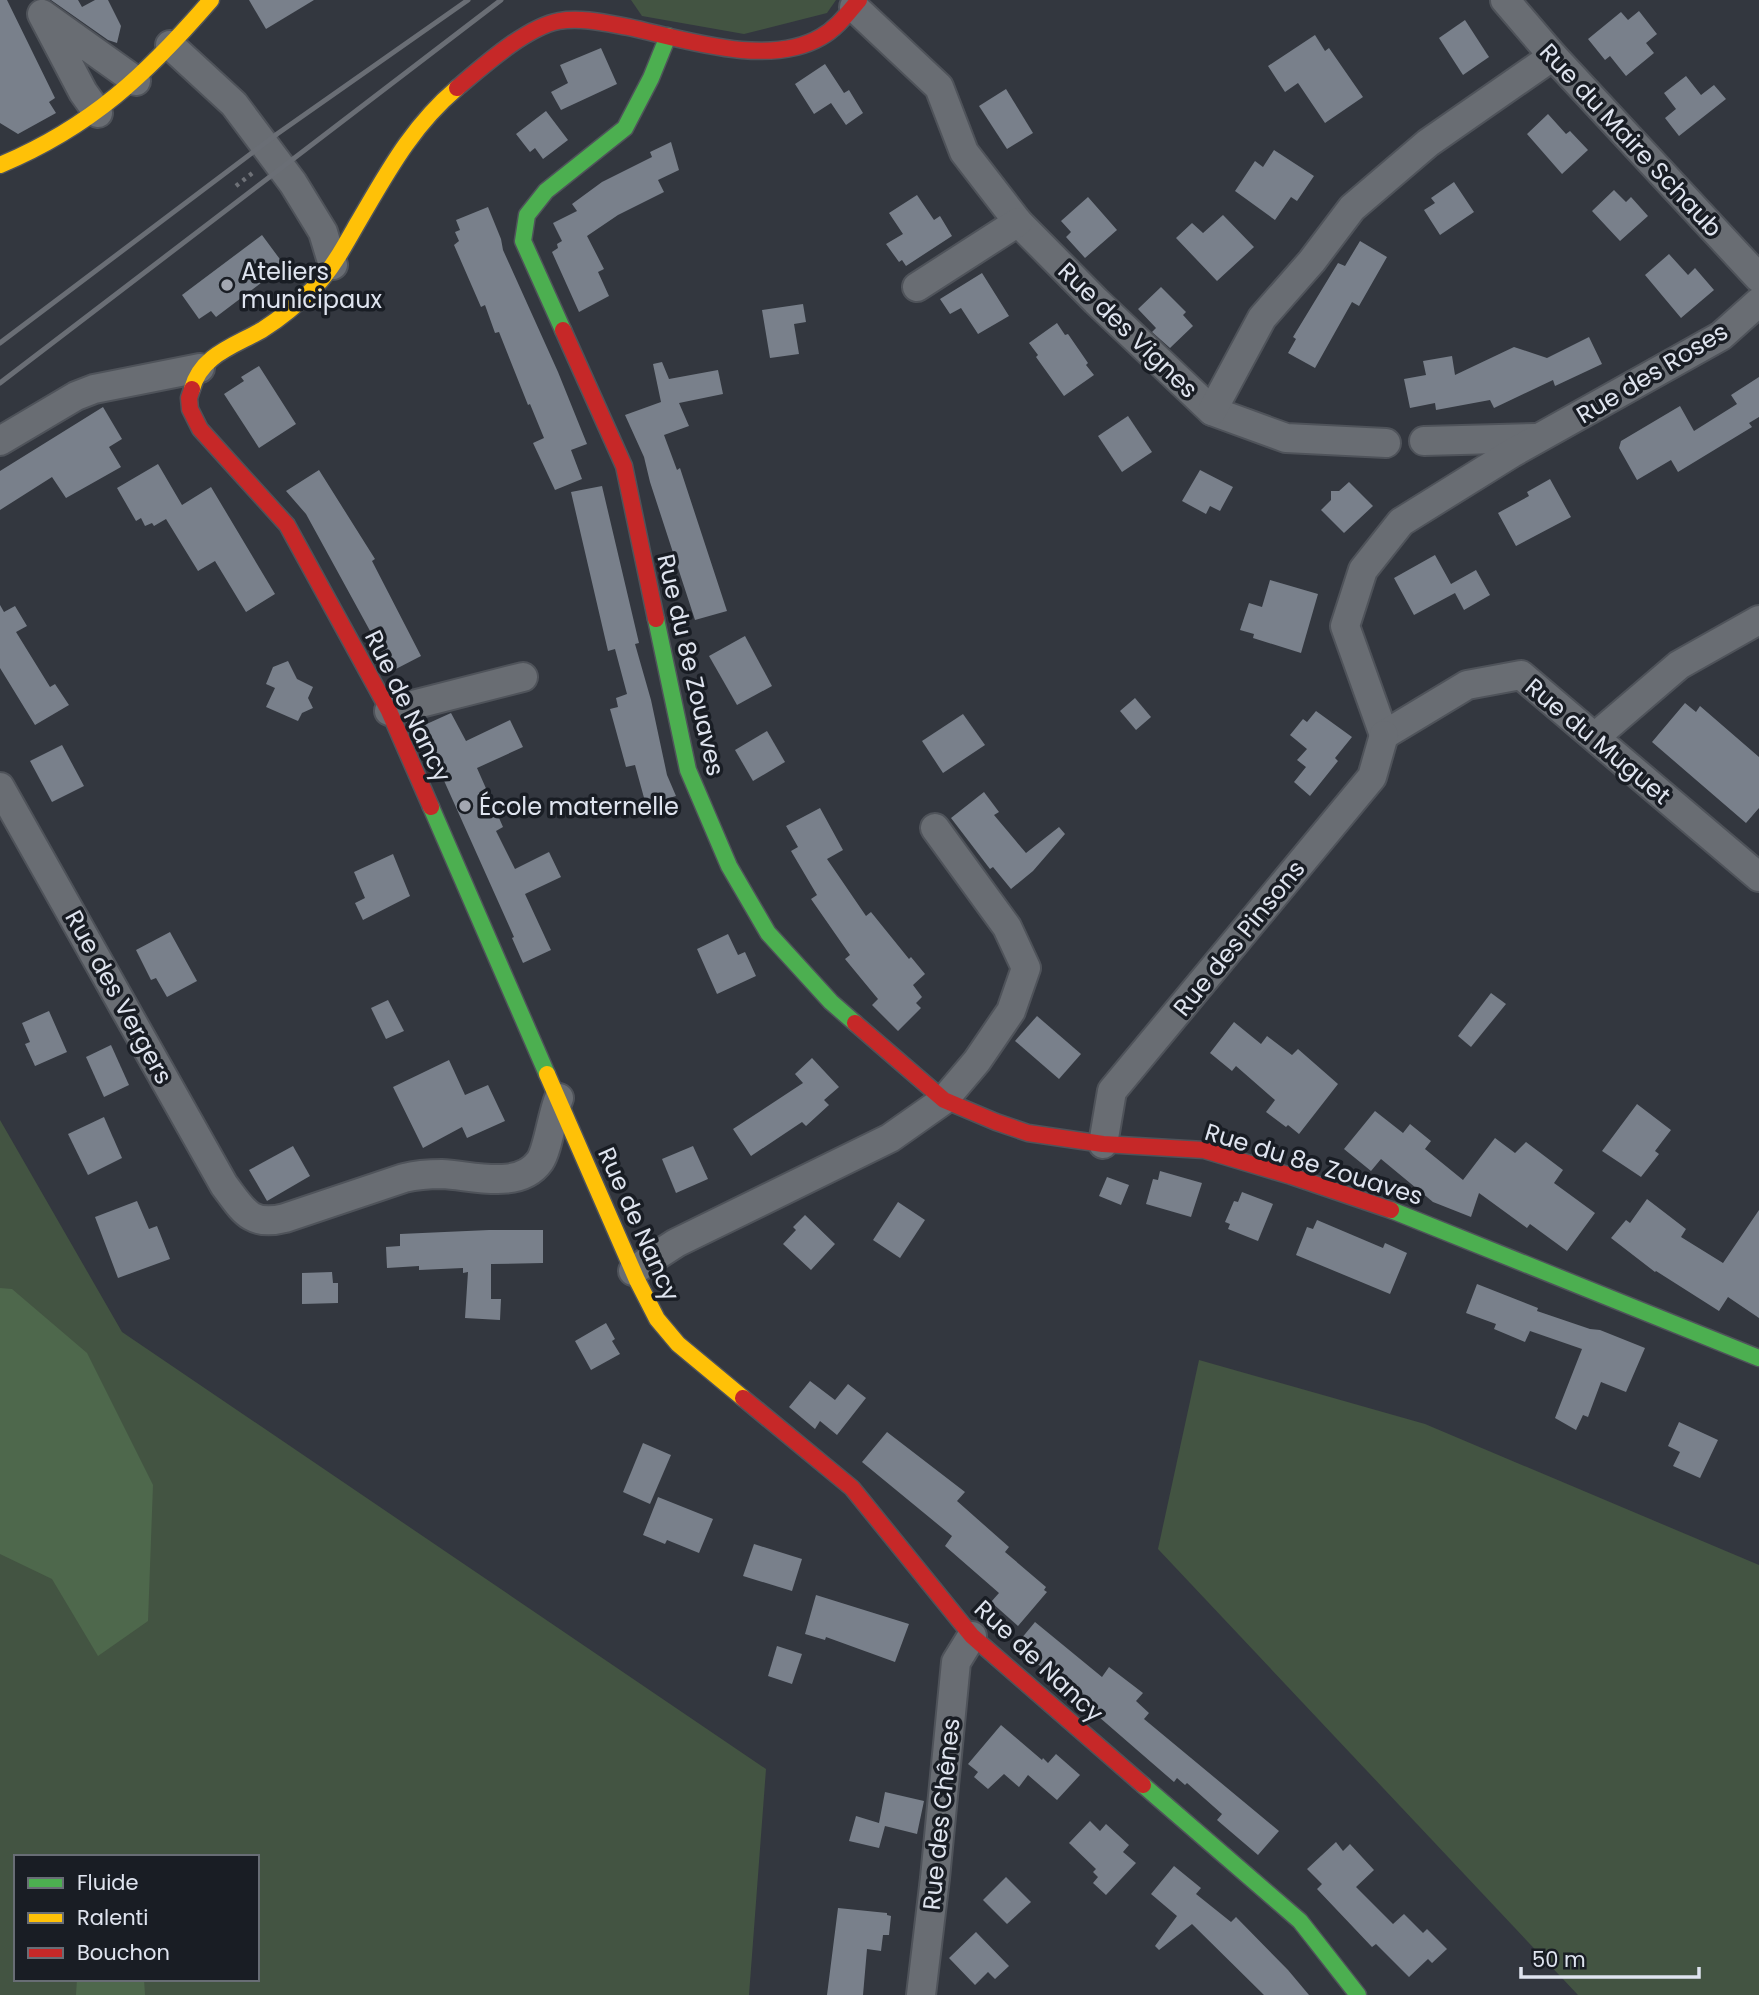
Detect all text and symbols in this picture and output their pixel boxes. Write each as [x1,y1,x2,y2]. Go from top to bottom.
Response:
street label: Rue du Maire Schaub [1532,36,1730,244]
place label: Ateliers municipaux [241,255,383,316]
street label: Rue des Vignes [1051,255,1205,405]
marker: Ateliers municipaux [219,277,235,293]
street label: Rue des Roses [1570,315,1734,431]
street label: Rue du 8e Zouaves [649,551,733,779]
street label: Rue de Nancy [357,624,459,788]
street label: Rue du Muguet [1518,670,1678,812]
place label: École maternelle [479,790,679,823]
marker: École maternelle [457,798,473,814]
street label: Rue des Pinsons [1166,853,1312,1023]
street label: Rue des Vergers [58,904,180,1090]
street label: Rue du 8e Zouaves [1201,1115,1427,1213]
street label: Rue de Nancy [590,1142,688,1307]
street label: Rue de Nancy [967,1593,1111,1730]
street label: Rue des Chênes [915,1716,967,1912]
legend [14,1855,259,1981]
text: Fluide [77,1868,139,1897]
text: Ralenti [77,1903,148,1932]
scale bar [1521,1936,1700,1980]
text: Bouchon [77,1938,170,1967]
text: 50 m [1532,1945,1586,1974]

